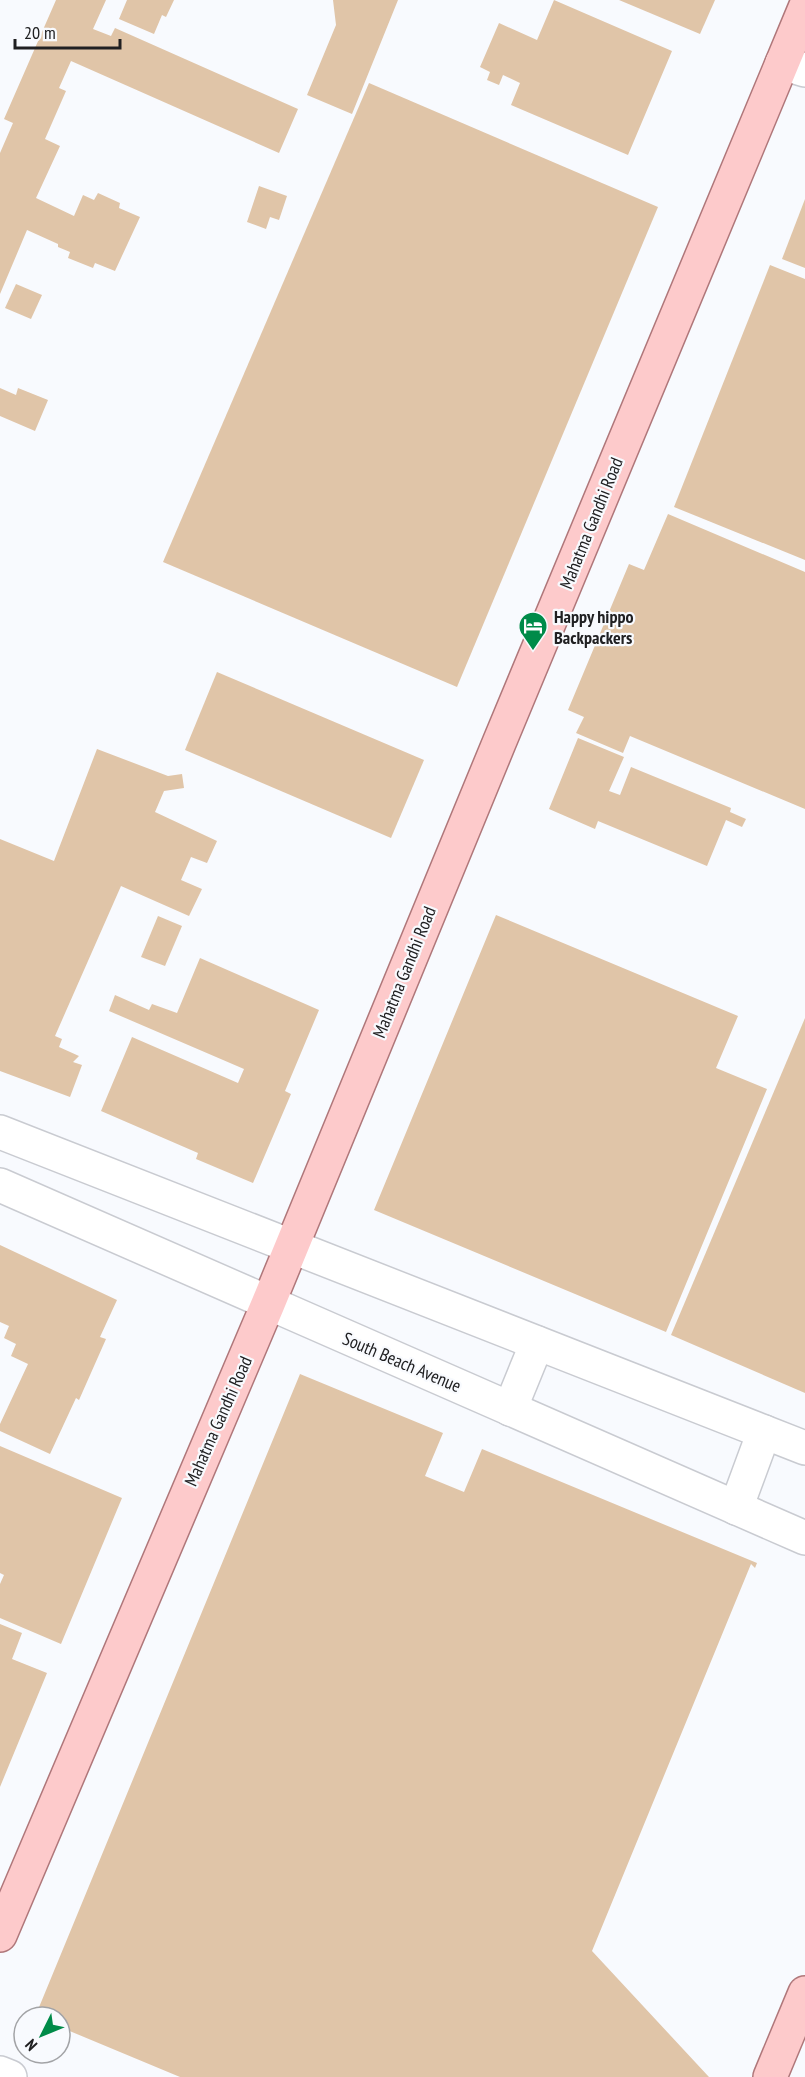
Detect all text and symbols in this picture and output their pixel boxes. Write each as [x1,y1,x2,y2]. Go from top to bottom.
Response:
scale bar [15,12,120,50]
text: 20 m [24,21,56,44]
street label: Mahatma Gandhi Road [554,454,628,592]
place label: Happy hippo Backpackers [554,605,634,649]
hotel icon: Happy hippo Backpackers [517,610,549,652]
street label: Mahatma Gandhi Road [367,903,441,1041]
street label: South Beach Avenue [339,1327,465,1397]
street label: Mahatma Gandhi Road [179,1353,257,1489]
north arrow [12,2005,72,2065]
text: N [21,2035,41,2055]

